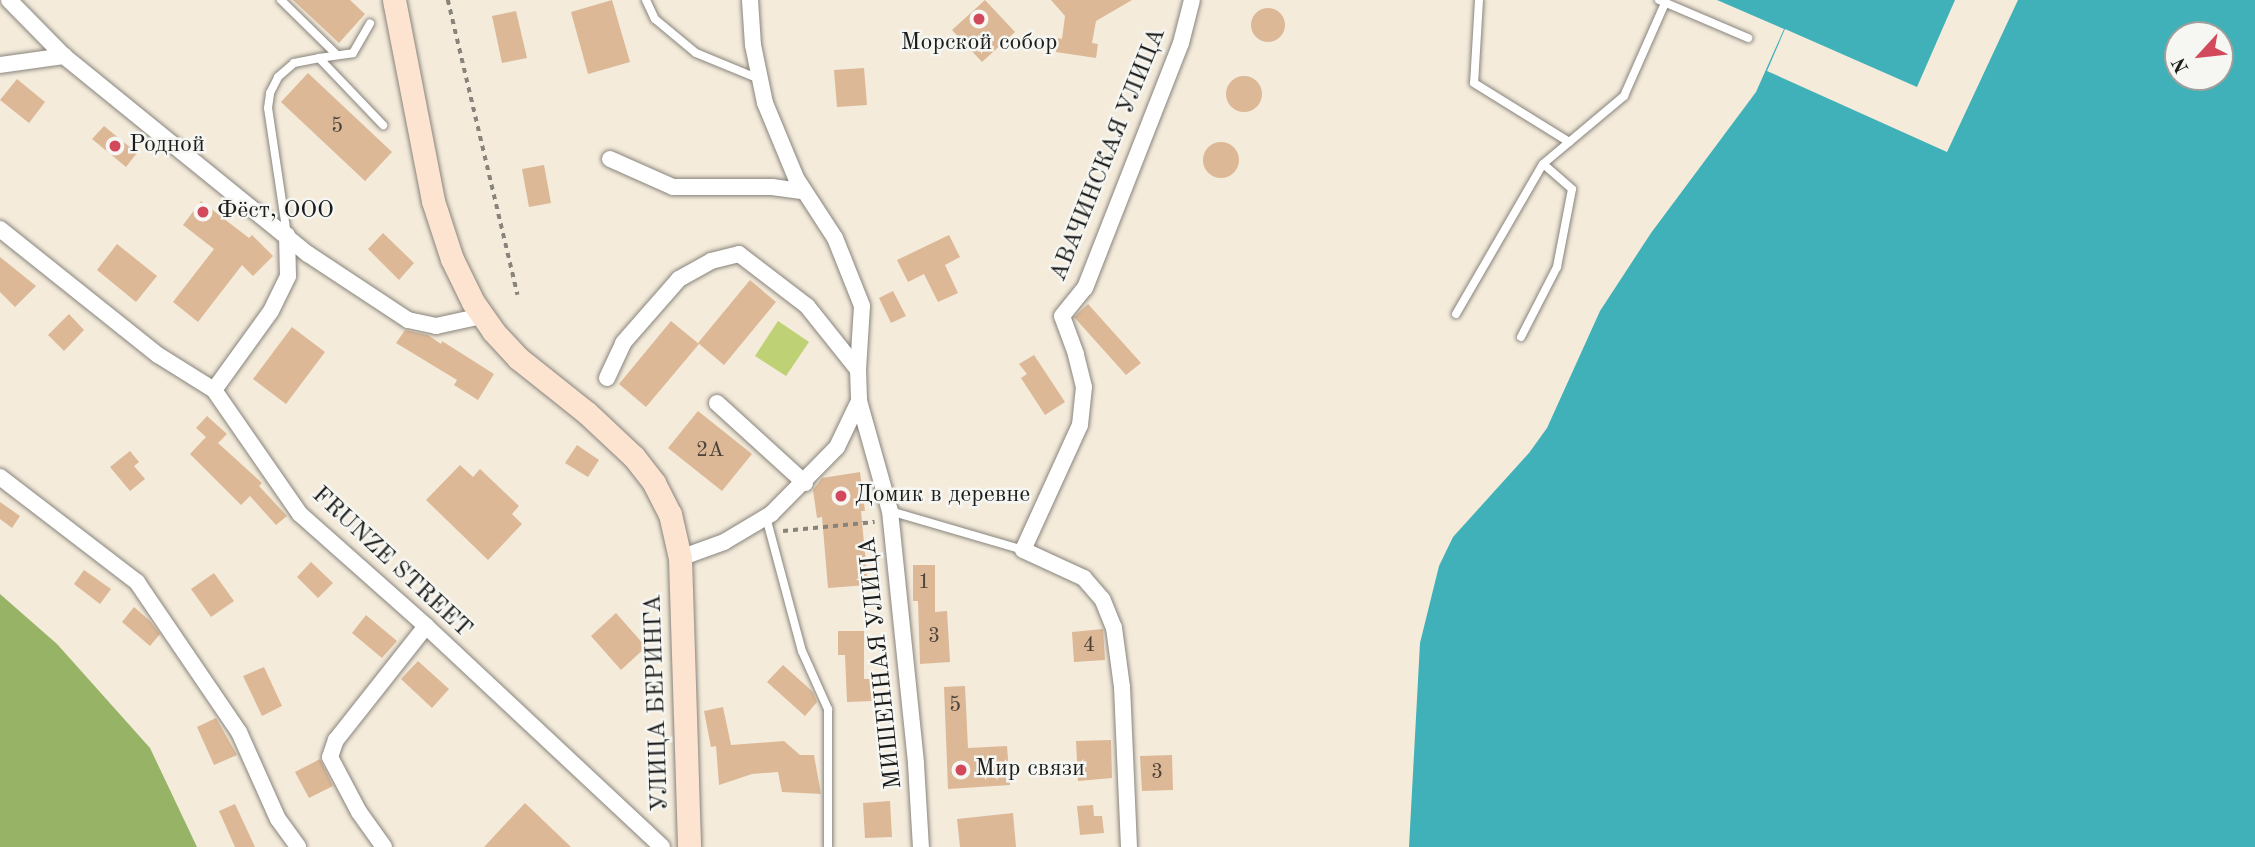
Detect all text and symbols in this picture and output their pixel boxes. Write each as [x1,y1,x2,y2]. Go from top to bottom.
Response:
marker: Морской собор [971,11,987,27]
north arrow [2164,21,2234,91]
street label: АВАЧИНСКАЯ УЛИЦА [1045,24,1173,286]
place label: Морской собор [900,30,1058,58]
text: N [2170,54,2193,76]
house number: 5 [331,114,343,140]
place label: Родной [129,132,205,160]
marker: Родной [107,138,123,154]
place label: Фёст, ООО [217,198,334,226]
marker: Фёст, ООО [195,204,211,220]
house number: 2А [696,438,724,464]
street label: FRUNZE STREET [305,481,477,645]
place label: Домик в деревне [855,482,1030,510]
marker: Домик в деревне [833,488,849,504]
street label: МИШЕННАЯ УЛИЦА [854,535,910,791]
house number: 1 [918,570,930,596]
street label: УЛИЦА БЕРИНГА [640,594,676,812]
house number: 3 [928,624,940,650]
house number: 4 [1083,633,1095,659]
house number: 5 [949,693,961,719]
place label: Мир связи [975,756,1085,784]
house number: 3 [1151,760,1163,786]
marker: Мир связи [953,762,969,778]

